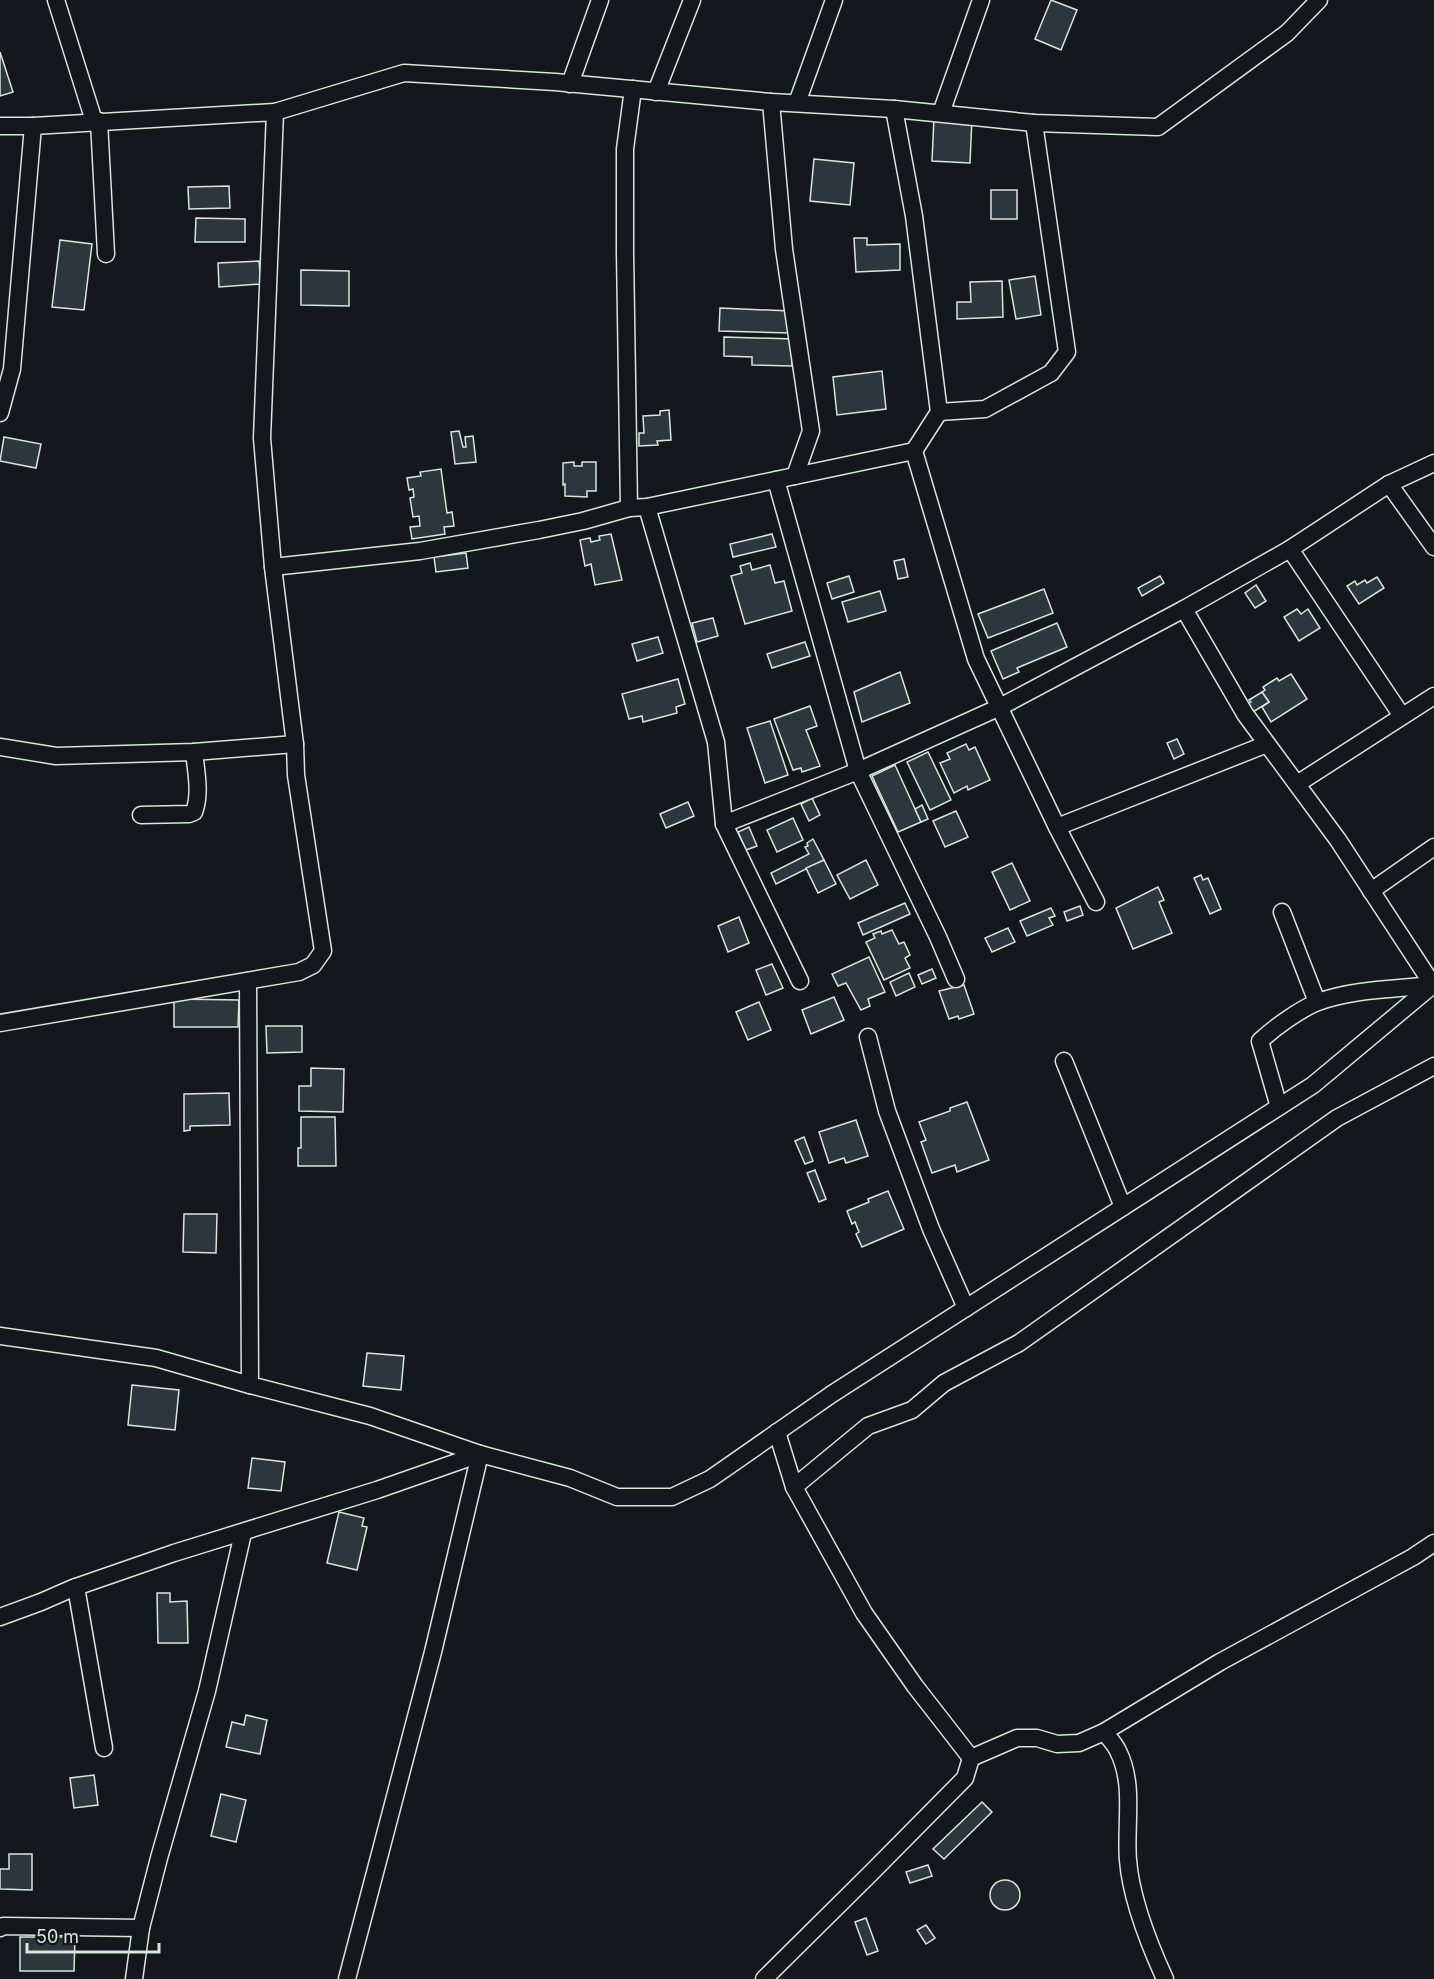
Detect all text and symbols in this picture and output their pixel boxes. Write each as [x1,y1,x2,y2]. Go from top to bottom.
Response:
scale bar [27,1916,159,1954]
text: 50 m [36,1926,79,1947]

